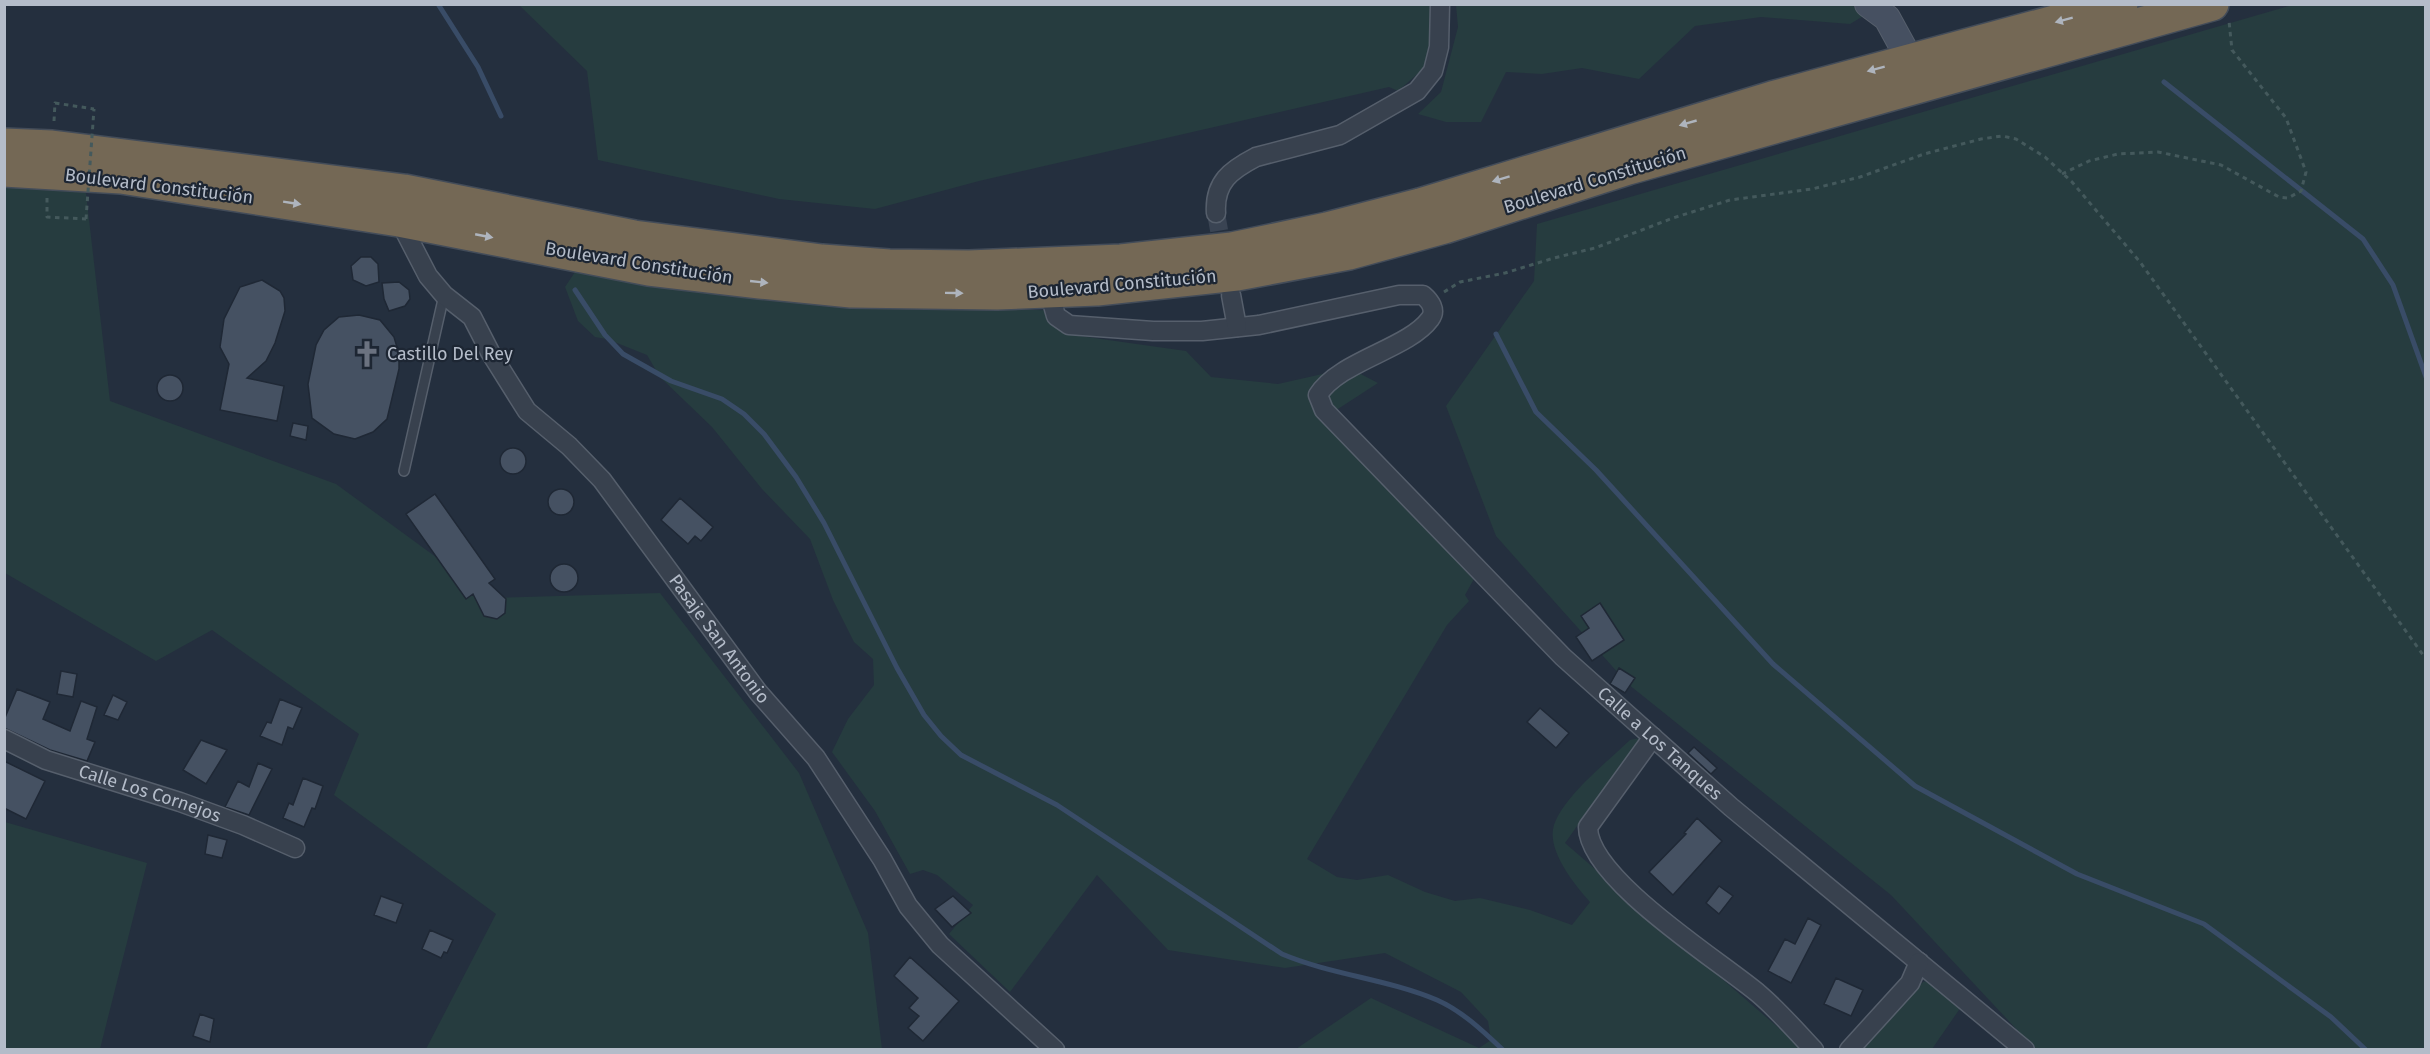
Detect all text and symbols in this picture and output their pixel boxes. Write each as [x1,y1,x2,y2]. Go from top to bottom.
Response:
one-way arrow [2055,16,2073,25]
one-way arrow [1866,65,1885,75]
one-way arrow [1679,118,1697,128]
street label: Boulevard Constitución [1501,142,1689,218]
street label: Boulevard Constitución [64,164,254,208]
one-way arrow [1492,175,1510,184]
one-way arrow [282,199,301,208]
one-way arrow [475,232,494,241]
street label: Boulevard Constitución [544,237,734,289]
street label: Boulevard Constitución [1027,265,1217,303]
one-way arrow [750,277,769,287]
one-way arrow [944,288,963,298]
church icon: Castillo Del Rey [352,339,382,369]
place label: Castillo Del Rey [387,343,513,365]
street label: Pasaje San Antonio [664,570,774,708]
street label: Calle a Los Tanques [1593,682,1727,805]
street label: Calle Los Cornejos [76,760,224,827]

